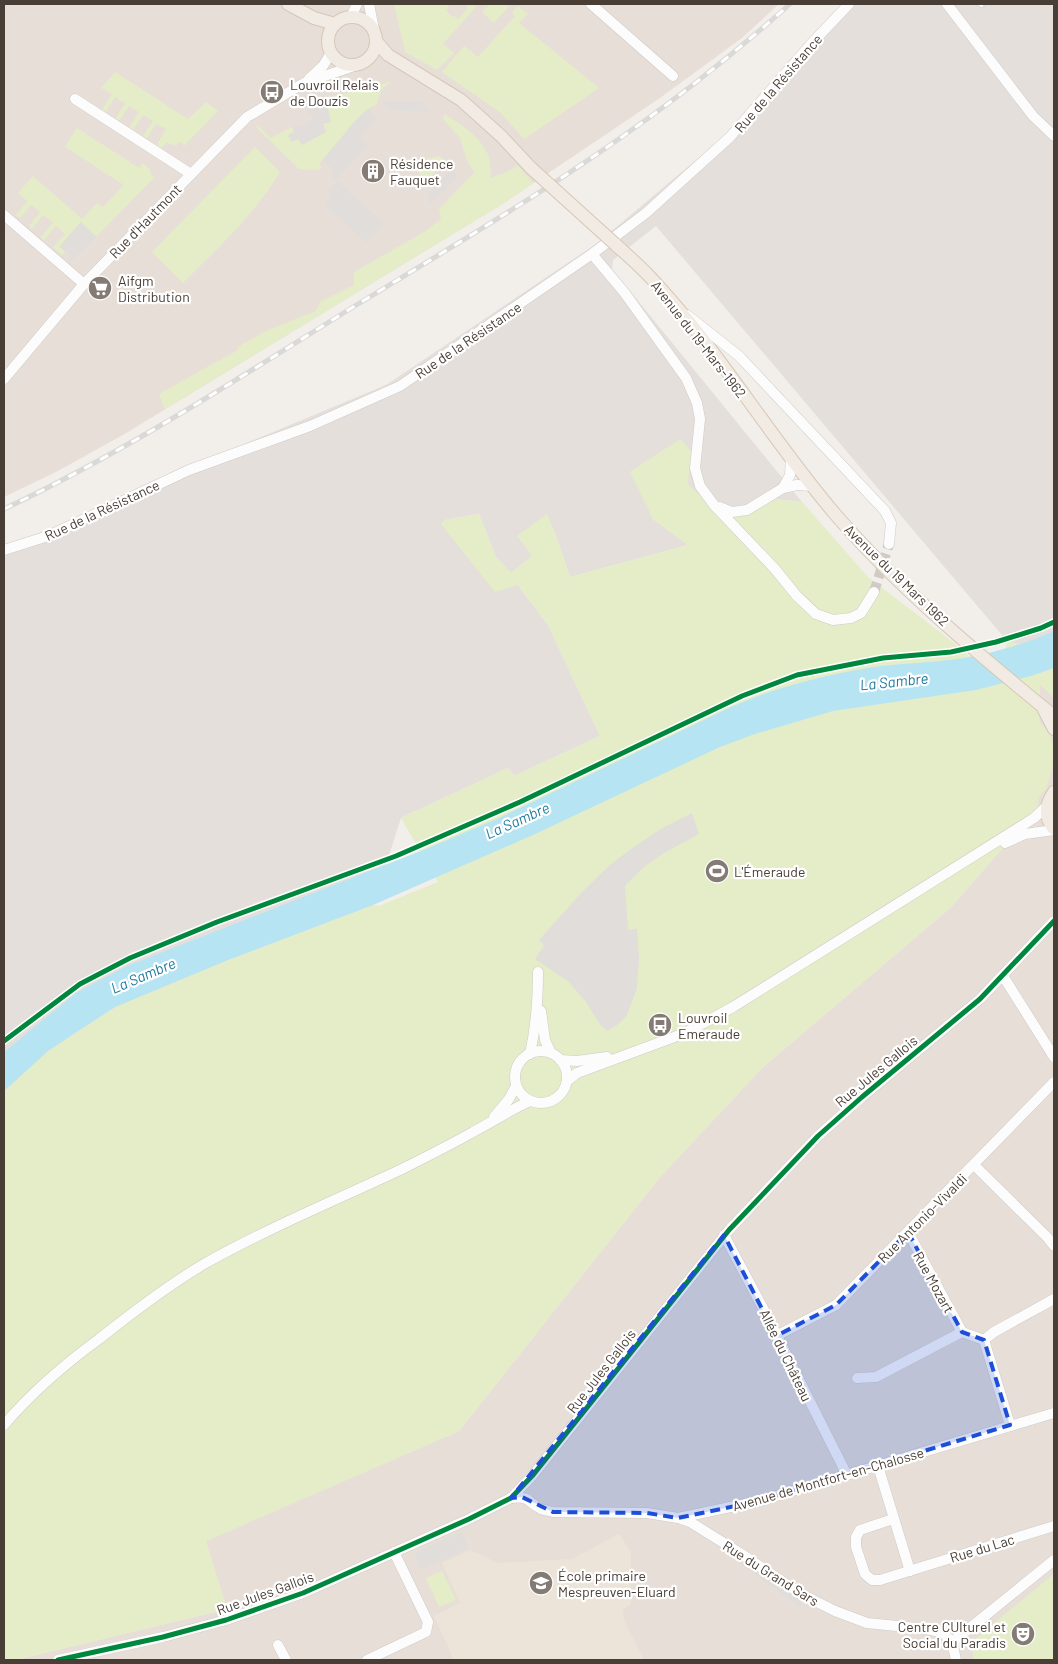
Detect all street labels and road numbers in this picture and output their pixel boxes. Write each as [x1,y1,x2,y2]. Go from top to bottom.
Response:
street label: Rue de la Résistance [731,30,825,136]
street label: Rue d'Hautmont [105,180,185,262]
street label: Avenue du 19-Mars-1962 [648,277,750,401]
street label: Rue de la Résistance [412,298,524,382]
street label: Rue de la Résistance [42,476,162,544]
street label: Avenue du 19 Mars 1962 [841,521,953,629]
street label: Rue Jules Gallois [831,1032,921,1110]
street label: Rue Antonio-Vivaldi [874,1170,970,1266]
street label: Rue Mozart [910,1248,958,1316]
street label: Allée du Château [756,1306,816,1404]
street label: Rue Jules Gallois [563,1325,639,1416]
street label: Avenue de Montfort-en-Chalosse [730,1443,926,1515]
street label: Rue du Lac [948,1530,1016,1566]
street label: Rue du Grand Sars [720,1537,822,1610]
street label: Rue Jules Gallois [214,1567,316,1618]

